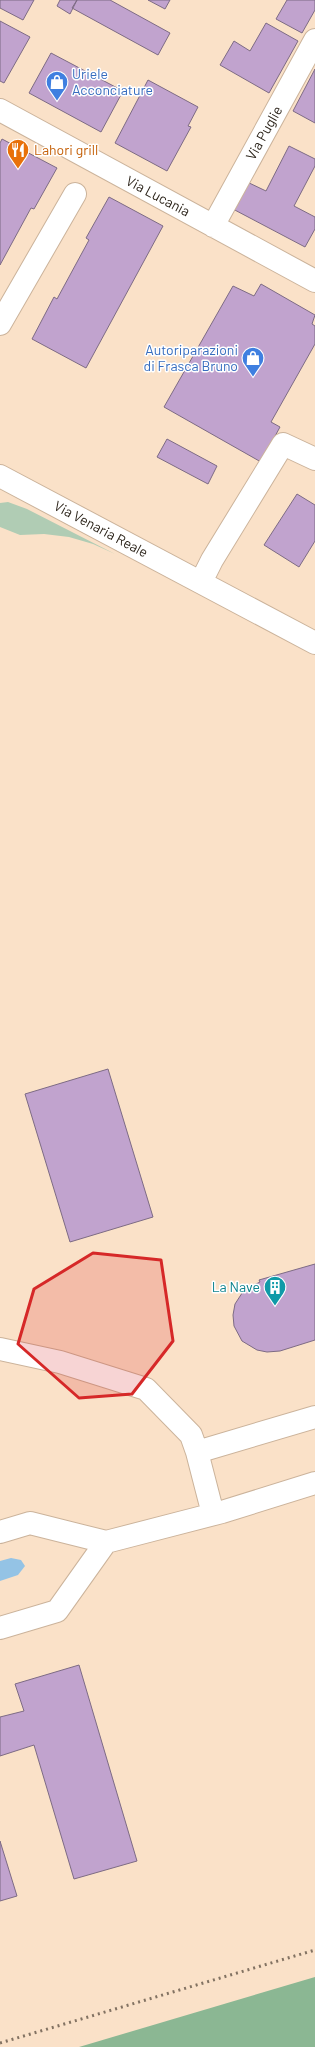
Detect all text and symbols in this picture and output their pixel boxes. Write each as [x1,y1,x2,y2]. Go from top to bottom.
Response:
place label: Uriele Acconciature [72,65,153,98]
shop icon: Uriele Acconciature [44,69,70,102]
street label: Via Puglie [242,103,285,163]
restaurant icon: Lahori grill [5,137,31,170]
place label: Lahori grill [34,141,98,158]
street label: Via Lucania [123,172,193,219]
place label: Autoriparazioni di Frasca Bruno [144,341,238,374]
shop icon: Autoriparazioni di Frasca Bruno [240,345,266,378]
street label: Via Venaria Reale [51,497,151,560]
building icon: La Nave [262,1274,288,1307]
place label: La Nave [212,1278,260,1295]

